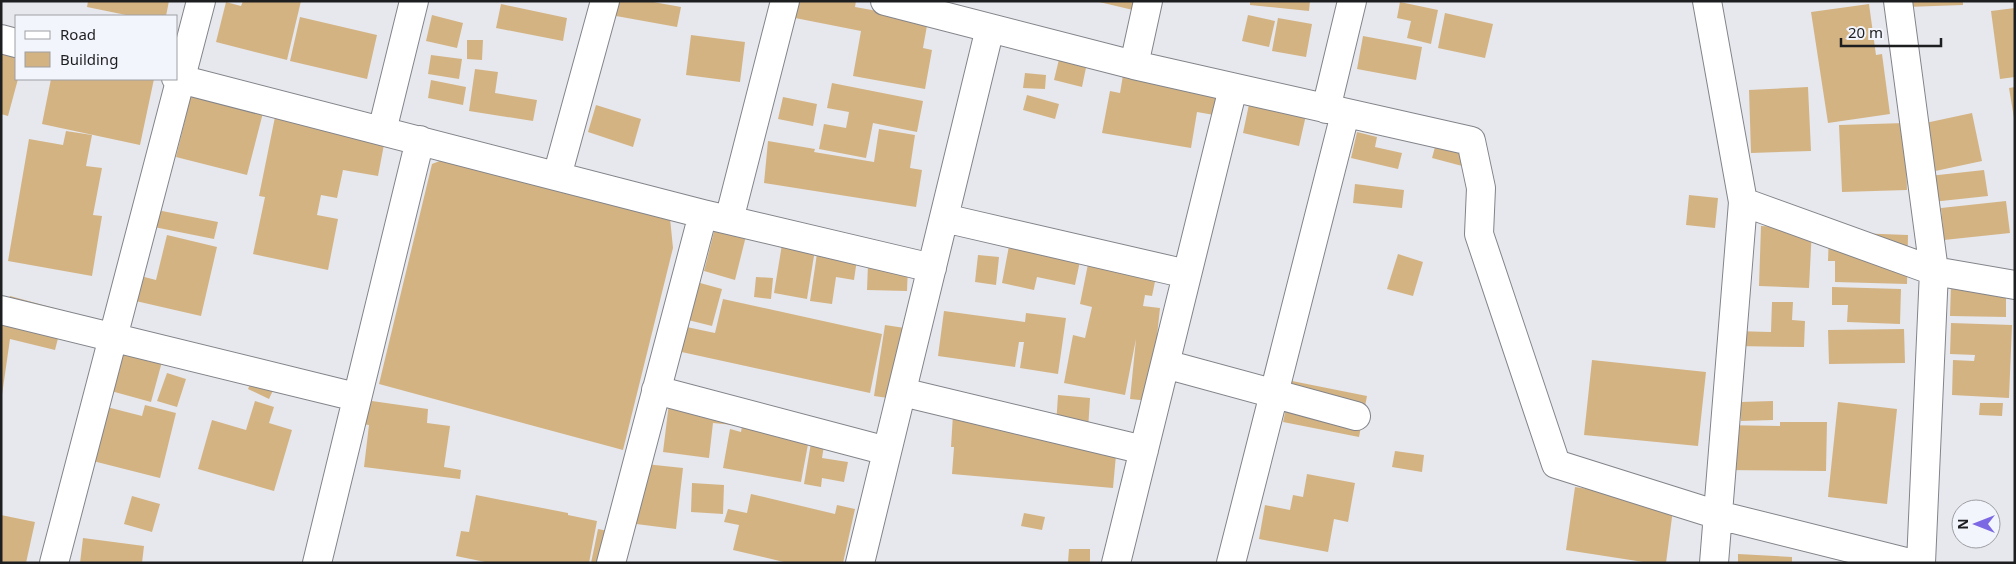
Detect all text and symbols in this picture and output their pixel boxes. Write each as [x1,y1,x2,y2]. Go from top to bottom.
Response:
legend [15,15,178,80]
scale bar [1841,15,1941,47]
text: 20 m [1848,22,1883,42]
text: Road [60,24,96,44]
text: Building [60,49,118,69]
north arrow [1951,499,2001,549]
text: N [1953,518,1972,530]

